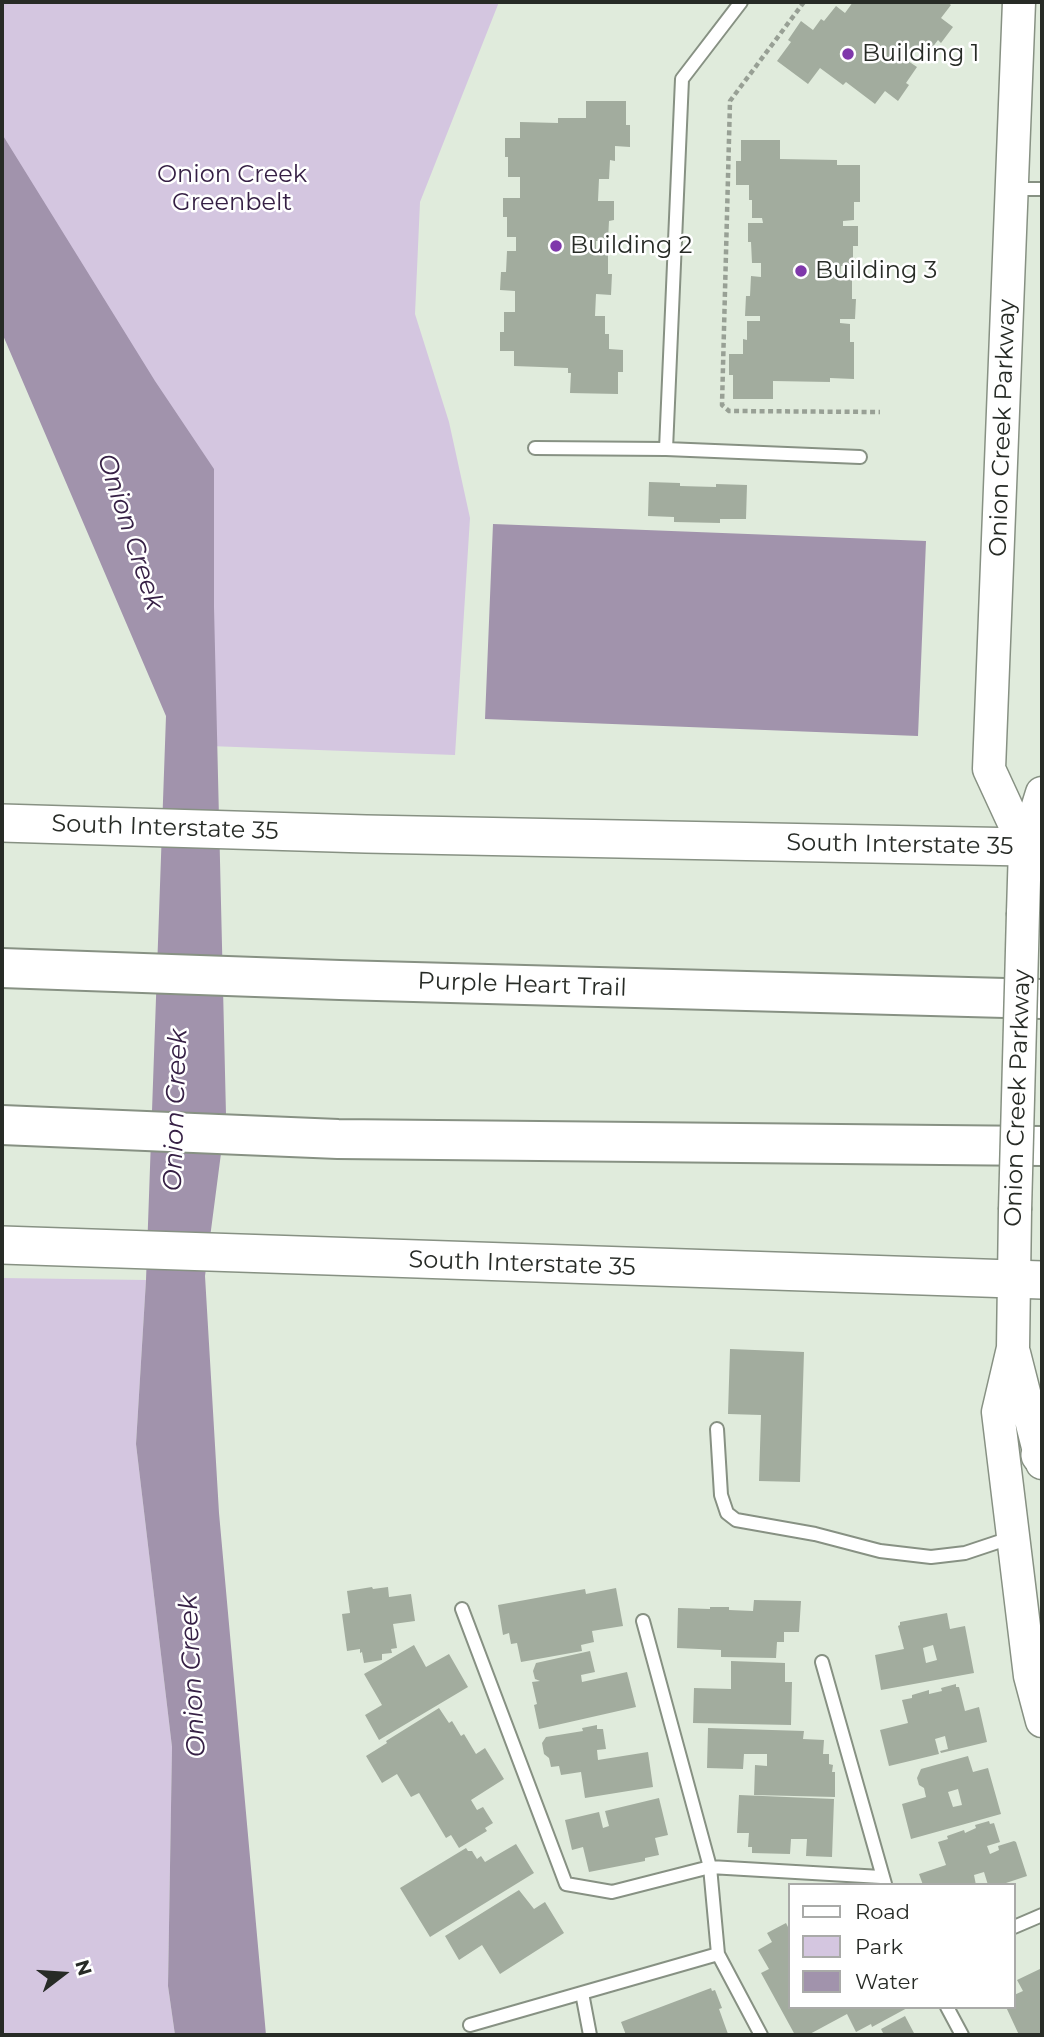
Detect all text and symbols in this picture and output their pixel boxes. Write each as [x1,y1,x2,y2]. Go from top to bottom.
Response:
place label: Building 1 [862,40,979,68]
marker: Building 1 [840,46,856,62]
park label: Onion Creek Greenbelt [157,161,307,217]
place label: Building 2 [570,232,692,260]
marker: Building 2 [548,238,564,254]
place label: Building 3 [815,257,937,285]
marker: Building 3 [793,263,809,279]
street label: Onion Creek Parkway [984,299,1022,557]
water label: Onion Creek [90,450,170,614]
street label: South Interstate 35 [51,810,279,846]
street label: South Interstate 35 [786,829,1014,861]
street label: Purple Heart Trail [417,967,627,1003]
street label: Onion Creek Parkway [999,969,1037,1227]
water label: Onion Creek [158,1028,194,1192]
street label: South Interstate 35 [408,1246,636,1282]
water label: Onion Creek [173,1594,213,1758]
legend [788,1883,1016,2009]
text: Road [855,1899,910,1924]
text: Park [855,1934,903,1959]
north arrow [28,1939,98,2009]
text: N [70,1957,97,1978]
text: Water [855,1969,919,1994]

